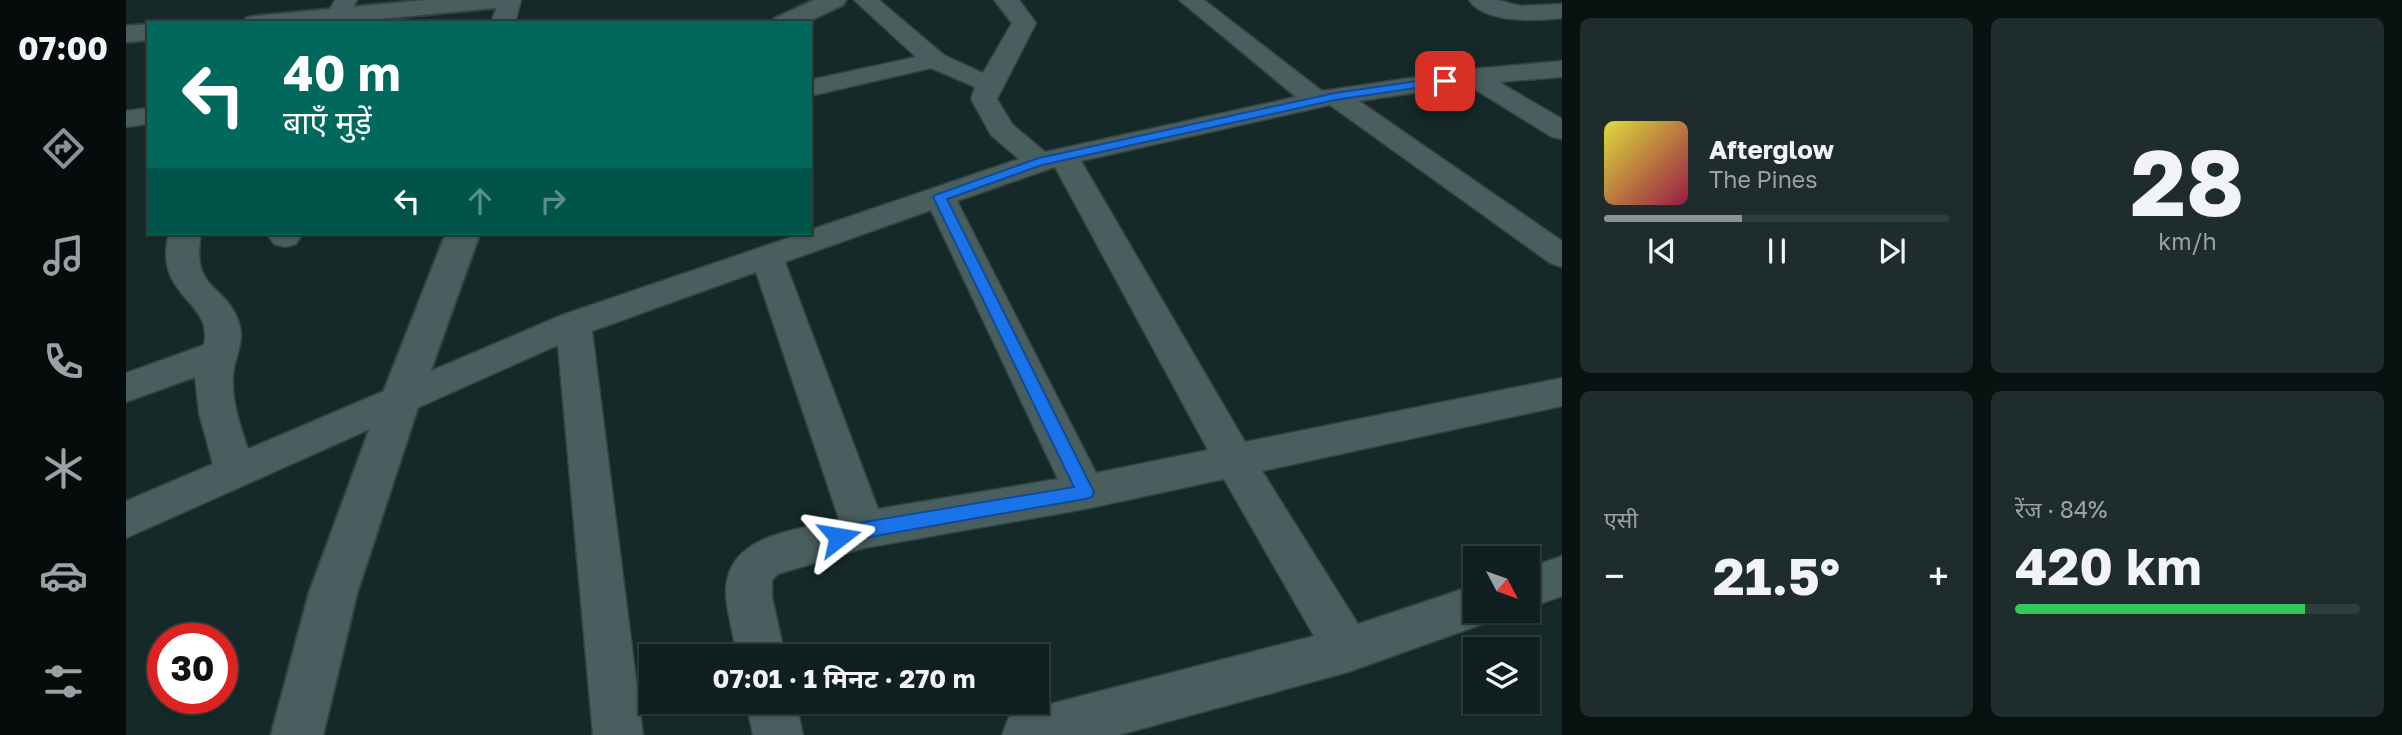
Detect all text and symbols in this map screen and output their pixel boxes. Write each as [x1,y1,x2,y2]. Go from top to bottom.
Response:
text: 07:00 [18,29,108,67]
text: 40 m [283,43,401,102]
icon: left [168,49,259,140]
pin [1415,51,1475,111]
icon: arrive [1426,62,1464,100]
text: बाएँ मुड़ें [283,103,372,141]
icon: directions [39,124,88,173]
text: 28 [2131,127,2244,236]
text: Afterglow [1709,134,1834,165]
text: The Pines [1709,165,1817,193]
icon: left [388,182,426,220]
icon: ahead [461,182,499,220]
icon: right [534,182,572,220]
text: km/h [2158,227,2217,255]
icon: music [39,231,88,280]
icon: previous [1643,232,1681,270]
icon: pause [1758,232,1796,270]
icon: next [1873,232,1911,270]
icon: phone [39,337,88,386]
icon: climate [39,444,88,493]
text: रेंज · 84% [2015,495,2107,523]
position arrow [802,500,876,574]
text: एसी [1604,505,1638,533]
text: 420 km [2015,534,2202,596]
text: 21.5° [1713,544,1840,606]
north arrow [1463,546,1540,623]
map controls [1463,546,1540,714]
icon: car [39,551,88,600]
text: − [1604,553,1625,598]
text: + [1928,553,1949,598]
speed limit sign: 30 [147,623,238,714]
button: layers [1463,637,1540,714]
icon: filters [39,657,88,706]
text: 07:01 · 1 मिनट · 270 m [713,663,975,694]

